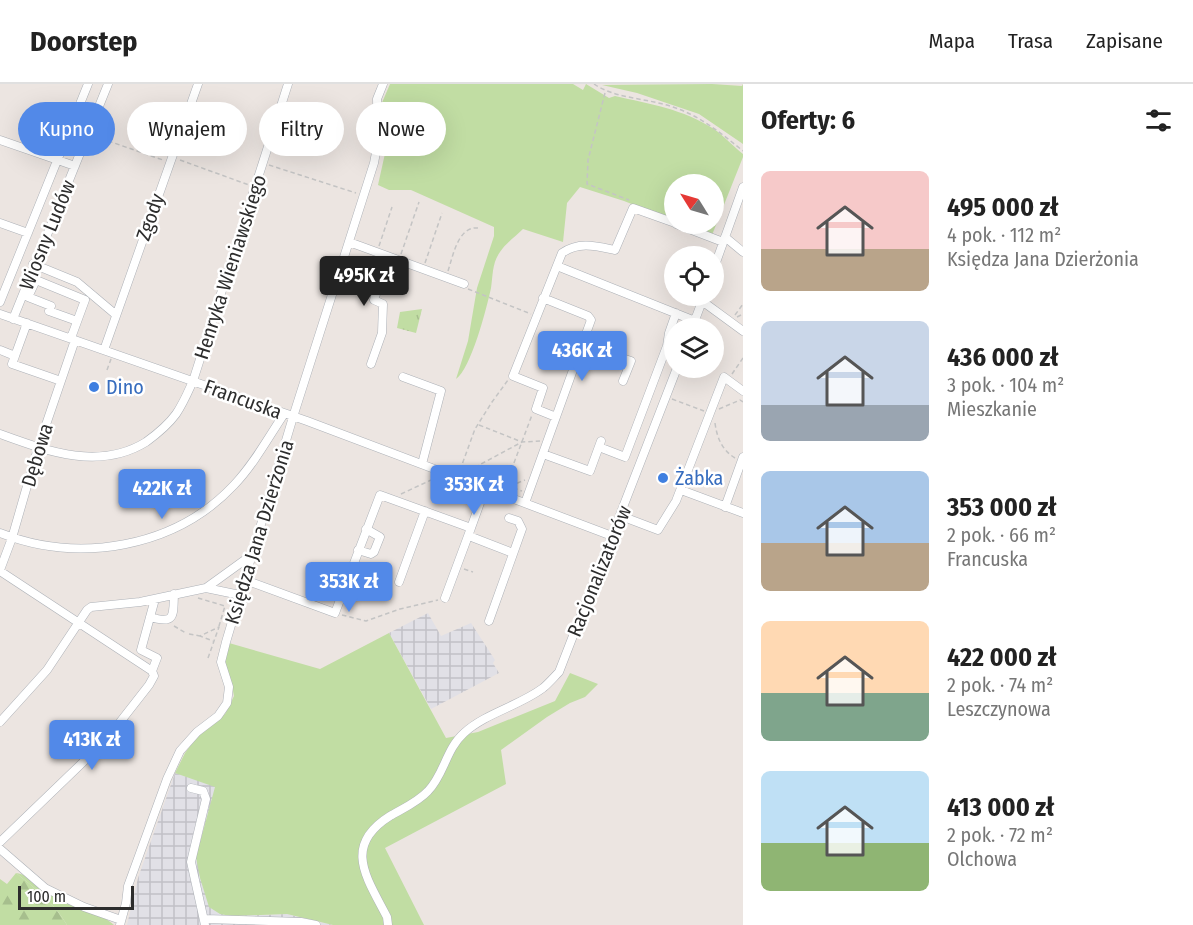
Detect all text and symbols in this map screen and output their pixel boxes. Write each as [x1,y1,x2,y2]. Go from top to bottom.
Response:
text: Doorstep [30,25,138,58]
text: Mapa [929,28,975,54]
text: Trasa [1008,28,1053,54]
text: Zapisane [1086,28,1163,54]
chip: Kupno [18,102,115,156]
chip: Wynajem [127,102,247,156]
chip: Filtry [259,102,344,156]
chip: Nowe [356,102,446,156]
icon: filters [1142,104,1175,137]
text: Oferty: 6 [761,105,855,136]
street label: Henryka Wieniawskiego [189,172,271,362]
north arrow [664,174,724,234]
map controls [664,174,724,378]
street label: Wiosny Ludów [14,177,80,293]
street label: Zgody [131,190,169,244]
text: 495 000 zł [947,192,1059,223]
icon: home [809,195,881,267]
text: 4 pok. · 112 m² [947,223,1061,247]
button: locate [664,246,724,306]
text: Księdza Jana Dzierżonia [947,247,1139,271]
pin: 495K zł [309,256,419,307]
text: 495K zł [334,263,394,287]
button: layers [664,318,724,378]
pin: 436K zł [527,331,637,382]
text: 436K zł [552,338,612,362]
text: 436 000 zł [947,342,1059,373]
icon: home [809,345,881,417]
text: 3 pok. · 104 m² [947,373,1064,397]
street label: Francuska [201,374,285,424]
place label: Dino [106,375,144,399]
marker: Dino [87,380,101,394]
text: Mieszkanie [947,397,1037,421]
street label: Dębowa [16,420,58,490]
street label: Księdza Jana Dzierżonia [219,437,299,627]
pin: 353K zł [419,465,529,516]
place label: Żabka [675,466,723,490]
pin: 422K zł [107,469,217,520]
marker: Żabka [656,471,670,485]
text: 353K zł [444,472,504,496]
text: 422K zł [132,476,192,500]
text: 353 000 zł [947,492,1057,523]
icon: home [809,495,881,567]
street label: Racjonalizatorów [562,502,636,640]
text: 2 pok. · 66 m² [947,523,1056,547]
text: Francuska [947,547,1028,571]
pin: 353K zł [294,562,404,613]
text: 353K zł [319,569,379,593]
text: 422 000 zł [947,642,1057,673]
icon: home [809,645,881,717]
text: 2 pok. · 74 m² [947,673,1053,697]
text: Leszczynowa [947,697,1051,721]
pin: 413K zł [37,720,147,771]
text: 413K zł [63,727,121,751]
text: 413 000 zł [947,792,1054,823]
icon: home [809,795,881,867]
text: 2 pok. · 72 m² [947,823,1053,847]
text: Olchowa [947,847,1017,871]
scale bar [18,883,134,910]
text: 100 m [27,887,66,906]

